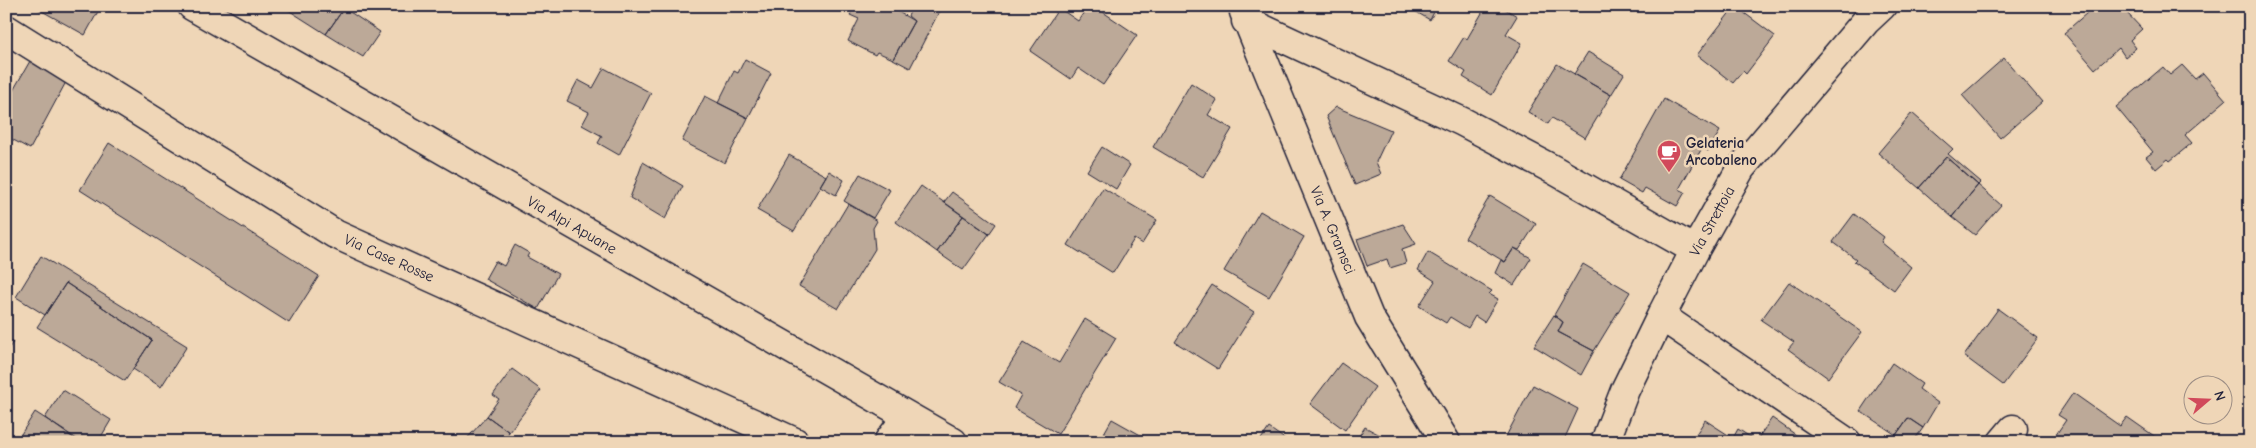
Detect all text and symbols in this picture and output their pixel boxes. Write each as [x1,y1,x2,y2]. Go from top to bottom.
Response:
place label: Gelateria Arcobaleno [1686,134,1757,169]
cafe icon: Gelateria Arcobaleno [1656,139,1682,173]
street label: Via A. Gramsci [1306,183,1360,277]
street label: Via Strettoia [1685,183,1739,259]
street label: Via Alpi Apuane [524,192,620,258]
street label: Via Case Rosse [341,230,437,286]
north arrow [2184,376,2234,426]
text: N [2210,389,2229,403]

